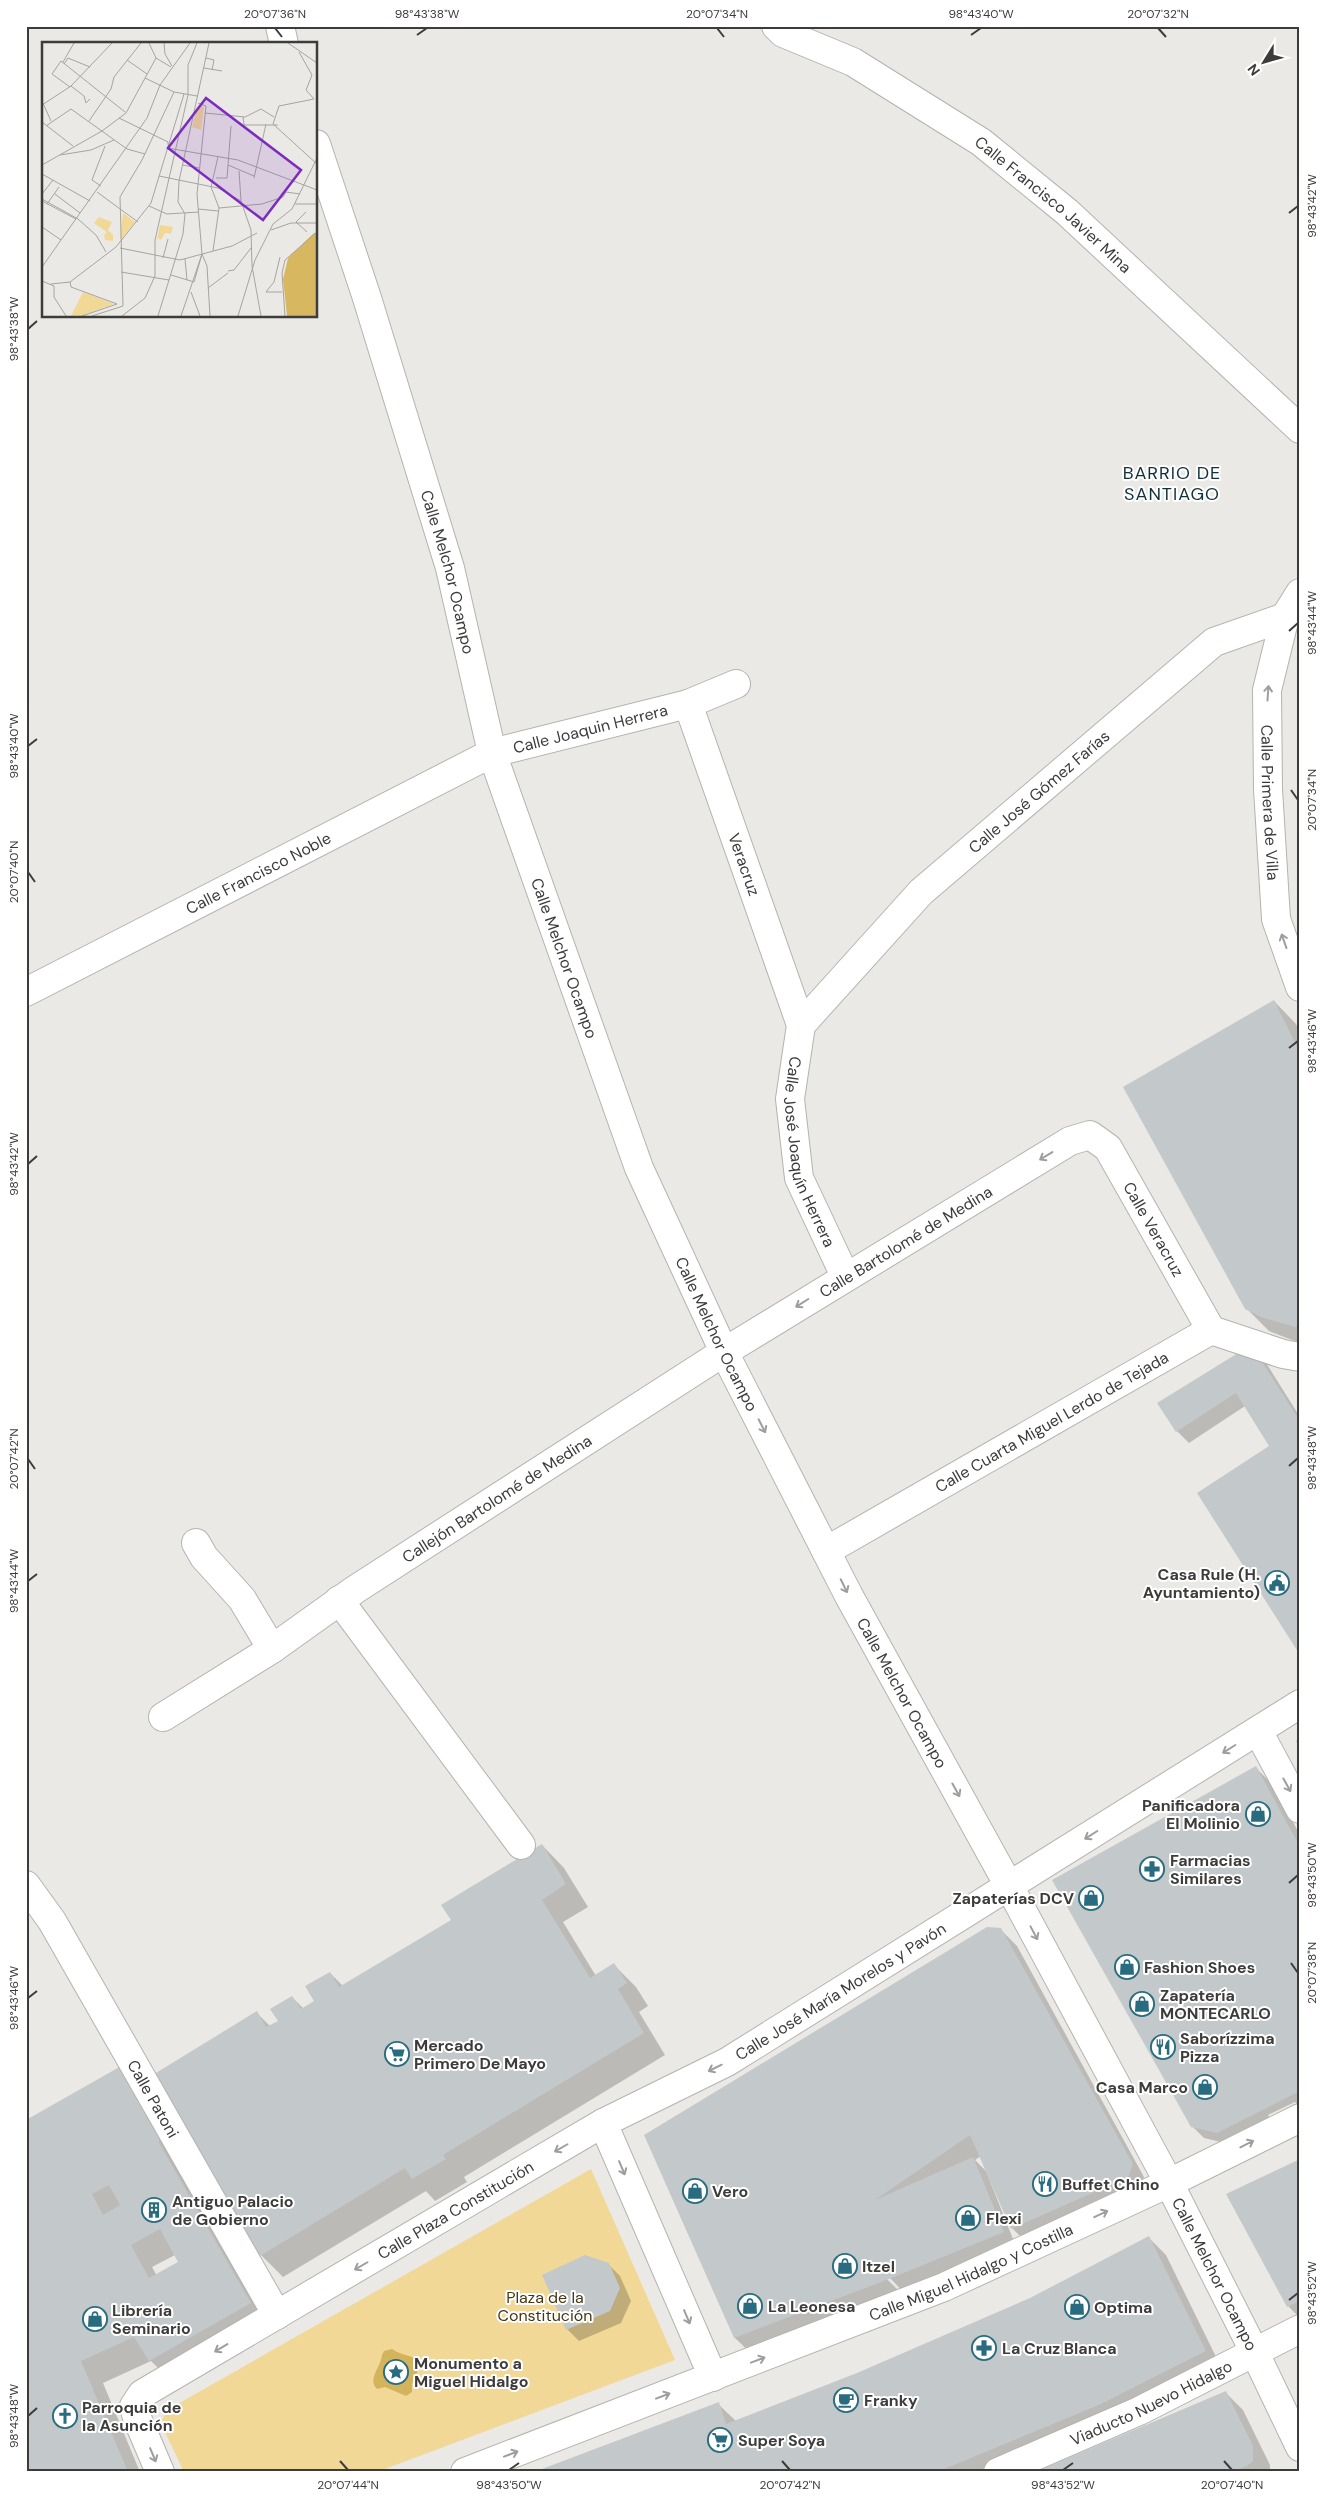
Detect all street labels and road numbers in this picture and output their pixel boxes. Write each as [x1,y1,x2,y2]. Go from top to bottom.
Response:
street label: Calle Francisco Javier Mina [971,131,1136,277]
street label: Calle Melchor Ocampo [416,487,480,656]
street label: Calle Joaquin Herrera [511,699,670,758]
street label: Calle Primera de Villa [1257,724,1284,881]
street label: Calle José Gómez Farías [964,725,1114,858]
street label: Calle Francisco Noble [182,827,334,919]
street label: Veracruz [724,830,765,898]
street label: Calle Melchor Ocampo [527,875,603,1041]
street label: Calle José Joaquín Herrera [779,1055,840,1250]
street label: Calle Veracruz [1119,1178,1189,1280]
street label: Calle Bartolomé de Medina [815,1181,996,1302]
street label: Calle Melchor Ocampo [671,1253,763,1415]
street label: Calle Cuarta Miguel Lerdo de Tejada [931,1346,1172,1497]
street label: Callejón Bartolomé de Medina [398,1430,596,1567]
street label: Calle Melchor Ocampo [852,1614,952,1772]
street label: Calle José María Morelos y Pavón [731,1918,950,2065]
street label: Calle Patoni [123,2056,184,2142]
street label: Calle Plaza Constitución [373,2156,537,2264]
street label: Calle Melchor Ocampo [1168,2194,1263,2354]
street label: Calle Miguel Hidalgo y Costilla [866,2218,1076,2326]
street label: Viaducto Nuevo Hidalgo [1067,2355,1236,2450]

